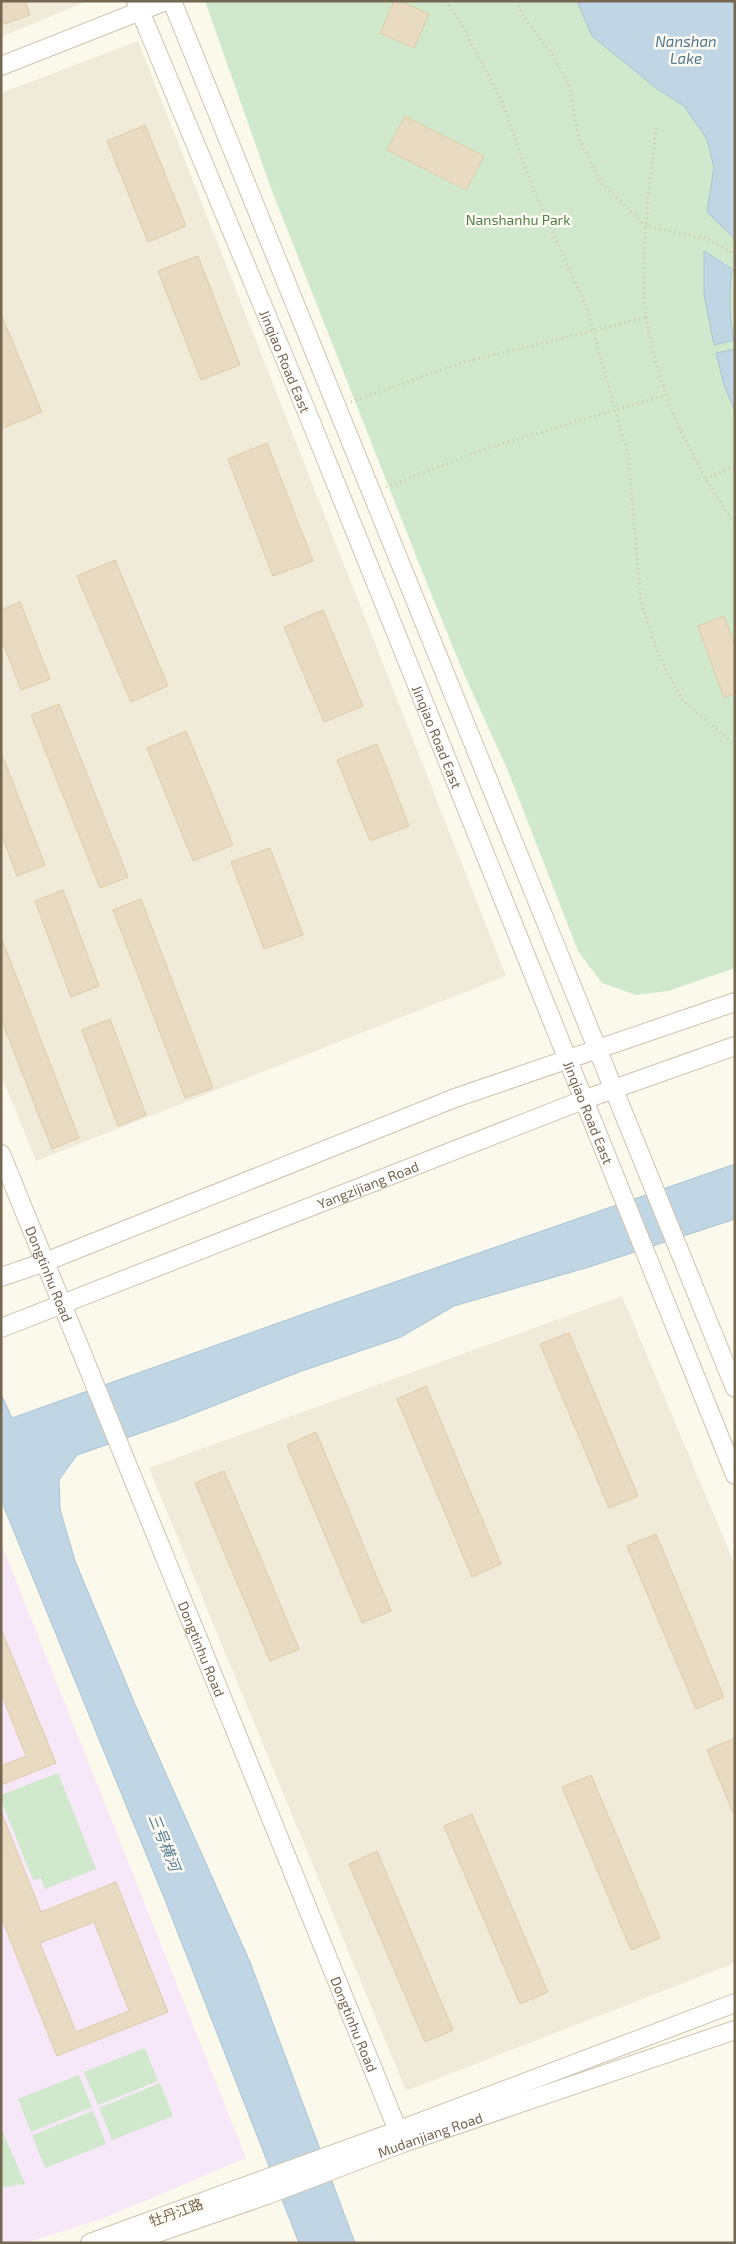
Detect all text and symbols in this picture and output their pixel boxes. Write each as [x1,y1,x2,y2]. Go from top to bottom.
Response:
water label: Nanshan Lake [655,32,717,67]
park label: Nanshanhu Park [466,211,570,228]
street label: Jinqiao Road East [257,307,315,415]
street label: Jinqiao Road East [409,682,466,791]
street label: Jinqiao Road East [560,1058,617,1166]
street label: Yangzijiang Road [315,1157,421,1212]
street label: Dongtinhu Road [23,1223,77,1324]
street label: Dongtinhu Road [175,1598,229,1699]
water label: 三号横河 [145,1811,186,1876]
street label: Dongtinhu Road [328,1974,382,2074]
street label: Mudanjiang Road [375,2108,485,2160]
street label: 牡丹江路 [147,2194,205,2230]

